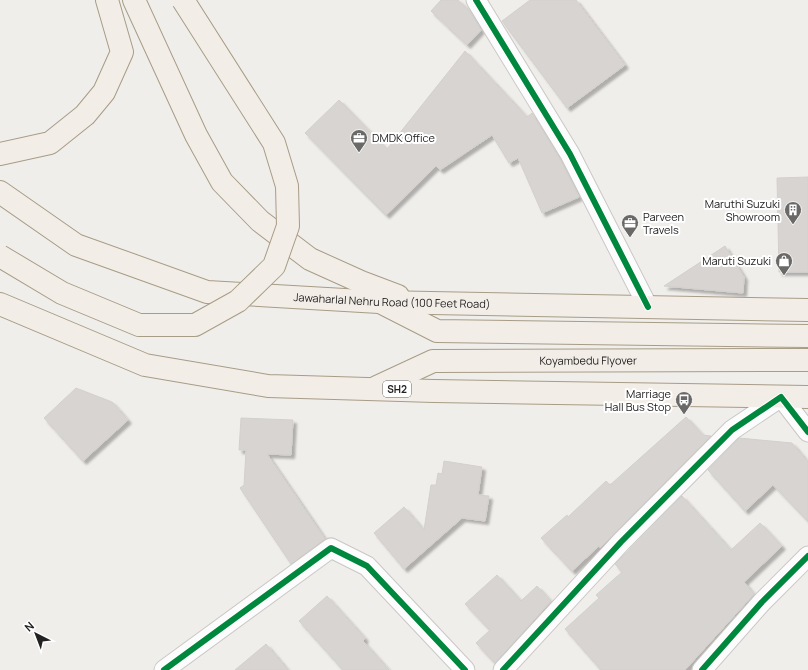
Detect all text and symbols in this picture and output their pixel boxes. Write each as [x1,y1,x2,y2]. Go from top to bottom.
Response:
office icon: DMDK Office [349,128,369,153]
place label: DMDK Office [372,130,435,145]
place label: Maruthi Suzuki Showroom [705,196,780,224]
building icon: Maruthi Suzuki Showroom [783,200,803,225]
place label: Parveen Travels [643,209,684,237]
office icon: Parveen Travels [620,213,640,238]
shop icon: Maruti Suzuki [774,251,794,276]
place label: Maruti Suzuki [702,253,771,268]
street label: Jawaharlal Nehru Road (100 Feet Road) [293,289,491,311]
street label: Koyambedu Flyover [539,352,637,368]
road number: SH2 [383,381,411,397]
place label: Marriage Hall Bus Stop [605,386,672,414]
bus stop icon: Marriage Hall Bus Stop [674,390,694,415]
north arrow [16,614,56,654]
text: N [21,618,37,634]

